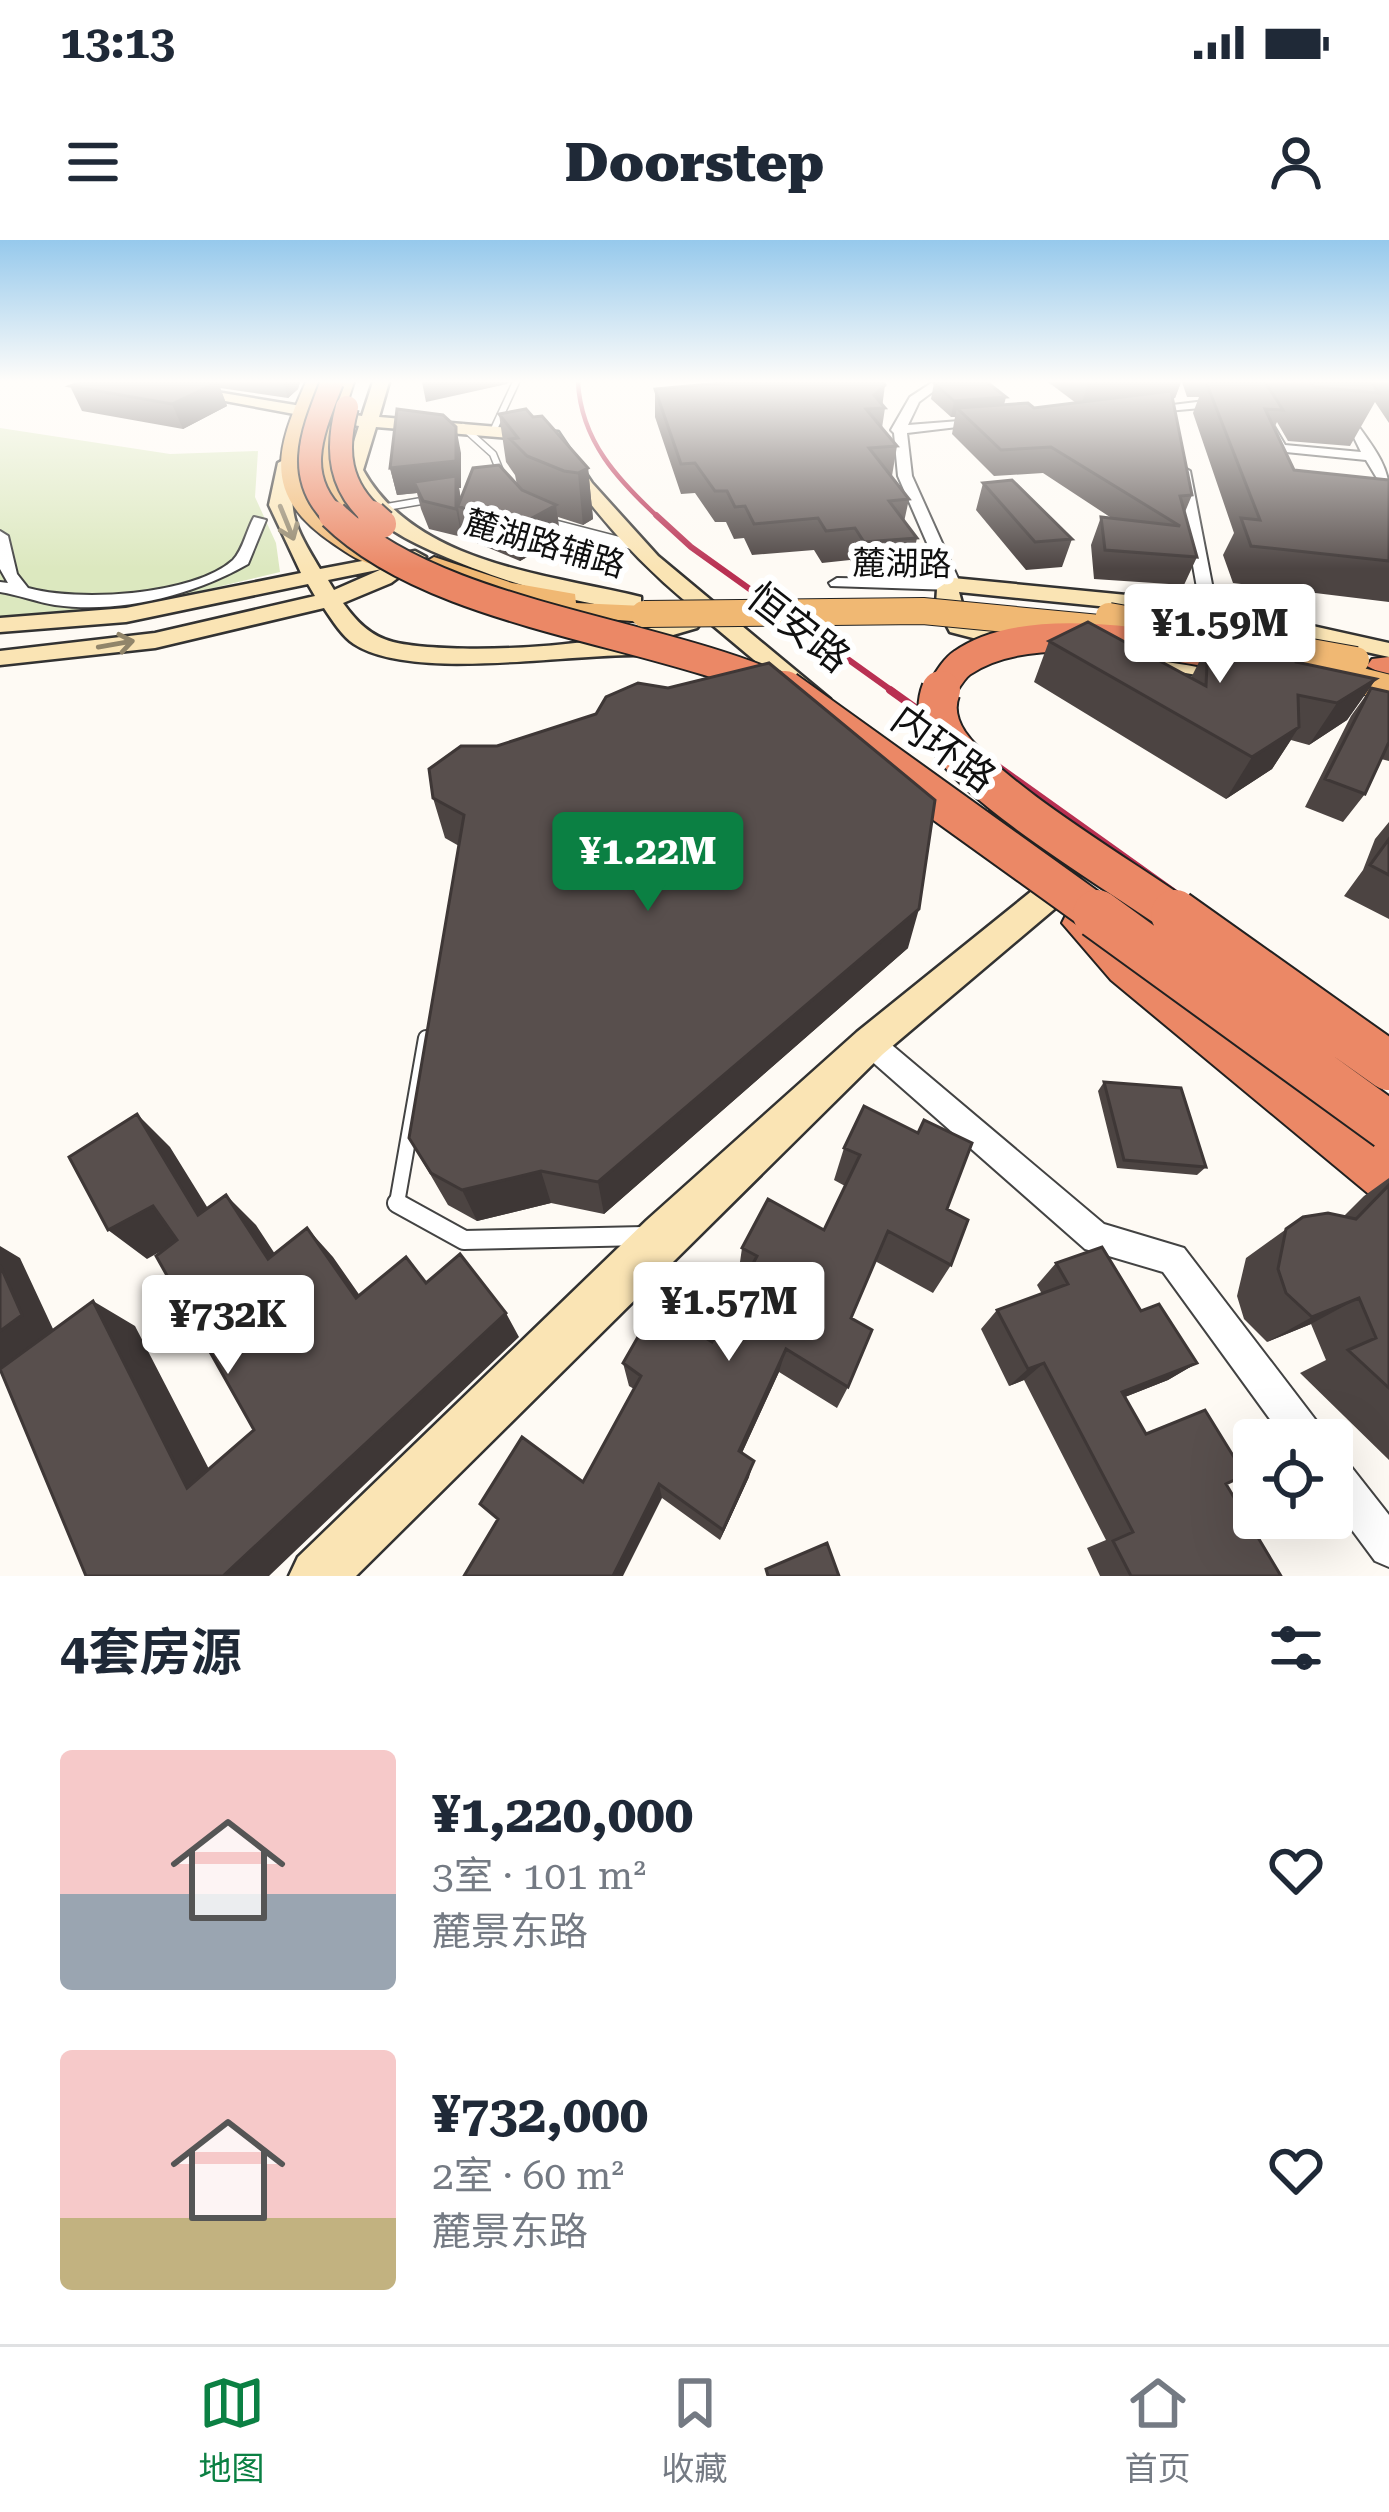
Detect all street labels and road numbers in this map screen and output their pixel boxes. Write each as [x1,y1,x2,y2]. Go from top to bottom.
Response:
street label: 麓湖路辅路 [460,502,630,585]
street label: 麓湖路 [852,543,952,584]
street label: 恒安路 [738,574,859,682]
street label: 内环路 [883,696,1004,802]

